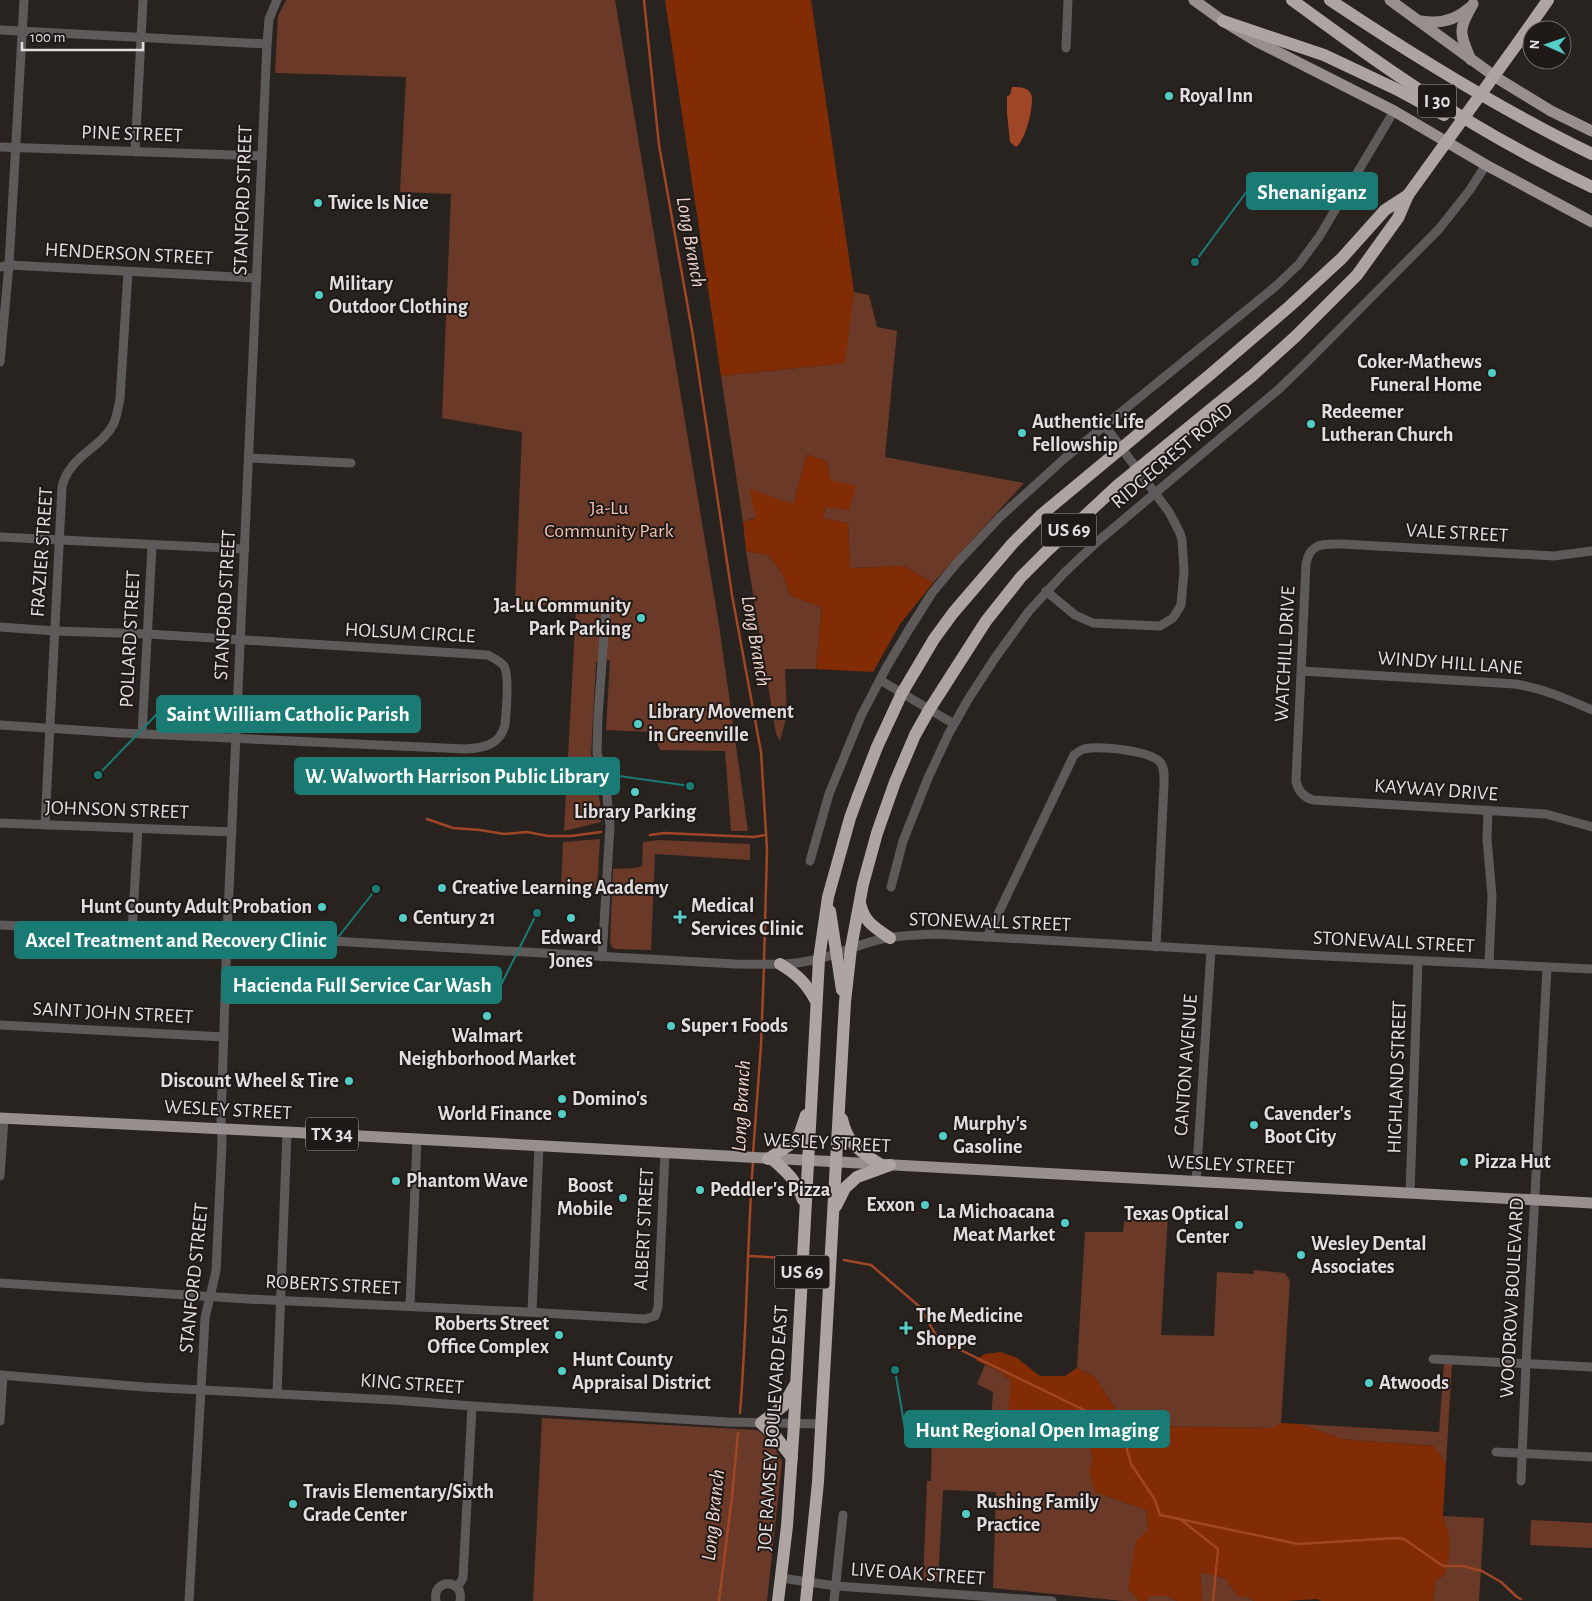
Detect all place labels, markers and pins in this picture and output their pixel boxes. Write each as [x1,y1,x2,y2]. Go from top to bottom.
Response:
place label: Royal Inn [1179,86,1253,106]
marker: Royal Inn [1163,90,1175,102]
callout: Shenaniganz [1247,173,1377,209]
place label: Twice Is Nice [328,193,429,213]
marker: Twice Is Nice [312,197,324,209]
place label: Military Outdoor Clothing [329,274,469,317]
marker: Military Outdoor Clothing [313,289,325,301]
place label: Coker-Mathews Funeral Home [1357,352,1482,395]
marker: Coker-Mathews Funeral Home [1486,367,1498,379]
place label: Redeemer Lutheran Church [1321,402,1453,445]
place label: Authentic Life Fellowship [1032,412,1144,455]
marker: Redeemer Lutheran Church [1305,418,1317,430]
marker: Authentic Life Fellowship [1016,427,1028,439]
place label: Ja-Lu Community Park Parking [494,596,632,639]
marker: Ja-Lu Community Park Parking [635,612,647,624]
callout: Saint William Catholic Parish [157,696,420,732]
place label: Library Movement in Greenville [648,702,794,745]
marker: Library Movement in Greenville [632,718,644,730]
callout: W. Walworth Harrison Public Library [295,758,619,794]
marker: Library Parking [629,786,641,798]
place label: Library Parking [574,802,697,822]
place label: Creative Learning Academy [452,878,669,898]
marker: Creative Learning Academy [436,882,448,894]
place label: Medical Services Clinic [691,896,804,939]
place label: Hunt County Adult Probation [80,897,312,917]
marker: Hunt County Adult Probation [316,901,328,913]
place label: Century 21 [413,908,496,928]
marker: Medical Services Clinic [673,910,687,924]
marker: Century 21 [397,912,409,924]
marker: Edward Jones [565,912,577,924]
callout: Axcel Treatment and Recovery Clinic [15,922,336,958]
place label: Edward Jones [540,928,602,971]
callout: Hacienda Full Service Car Wash [222,967,501,1003]
marker: Walmart Neighborhood Market [481,1010,493,1022]
place label: Super 1 Foods [681,1016,788,1036]
marker: Super 1 Foods [665,1020,677,1032]
place label: Walmart Neighborhood Market [398,1026,576,1069]
place label: Discount Wheel & Tire [160,1071,339,1091]
marker: Discount Wheel & Tire [343,1075,355,1087]
place label: Domino's [572,1089,648,1109]
marker: Domino's [556,1093,568,1105]
place label: World Finance [437,1104,552,1124]
place label: Cavender's Boot City [1264,1104,1352,1147]
marker: World Finance [556,1108,568,1120]
place label: Murphy's Gasoline [953,1114,1028,1157]
marker: Cavender's Boot City [1248,1119,1260,1131]
marker: Murphy's Gasoline [937,1130,949,1142]
place label: Pizza Hut [1474,1152,1551,1172]
marker: Pizza Hut [1458,1156,1470,1168]
place label: Phantom Wave [406,1171,528,1191]
marker: Phantom Wave [390,1175,402,1187]
place label: Boost Mobile [557,1176,613,1219]
place label: Peddler's Pizza [710,1180,831,1200]
marker: Peddler's Pizza [694,1184,706,1196]
marker: Boost Mobile [617,1192,629,1204]
place label: Exxon [866,1195,915,1215]
marker: Exxon [919,1199,931,1211]
place label: La Michoacana Meat Market [938,1202,1055,1245]
place label: Texas Optical Center [1124,1204,1229,1247]
marker: La Michoacana Meat Market [1059,1217,1071,1229]
marker: Texas Optical Center [1233,1219,1245,1231]
place label: Wesley Dental Associates [1311,1234,1427,1277]
marker: Wesley Dental Associates [1295,1249,1307,1261]
place label: The Medicine Shoppe [916,1306,1023,1349]
place label: Roberts Street Office Complex [427,1314,550,1357]
marker: The Medicine Shoppe [900,1322,912,1334]
marker: Roberts Street Office Complex [553,1329,565,1341]
place label: Hunt County Appraisal District [572,1350,711,1393]
marker: Hunt County Appraisal District [556,1365,568,1377]
place label: Atwoods [1379,1373,1449,1393]
marker: Atwoods [1363,1377,1375,1389]
callout: Hunt Regional Open Imaging [905,1411,1169,1447]
place label: Travis Elementary/Sixth Grade Center [303,1482,494,1525]
place label: Rushing Family Practice [976,1492,1099,1535]
marker: Travis Elementary/Sixth Grade Center [287,1498,299,1510]
marker: Rushing Family Practice [960,1508,972,1520]

